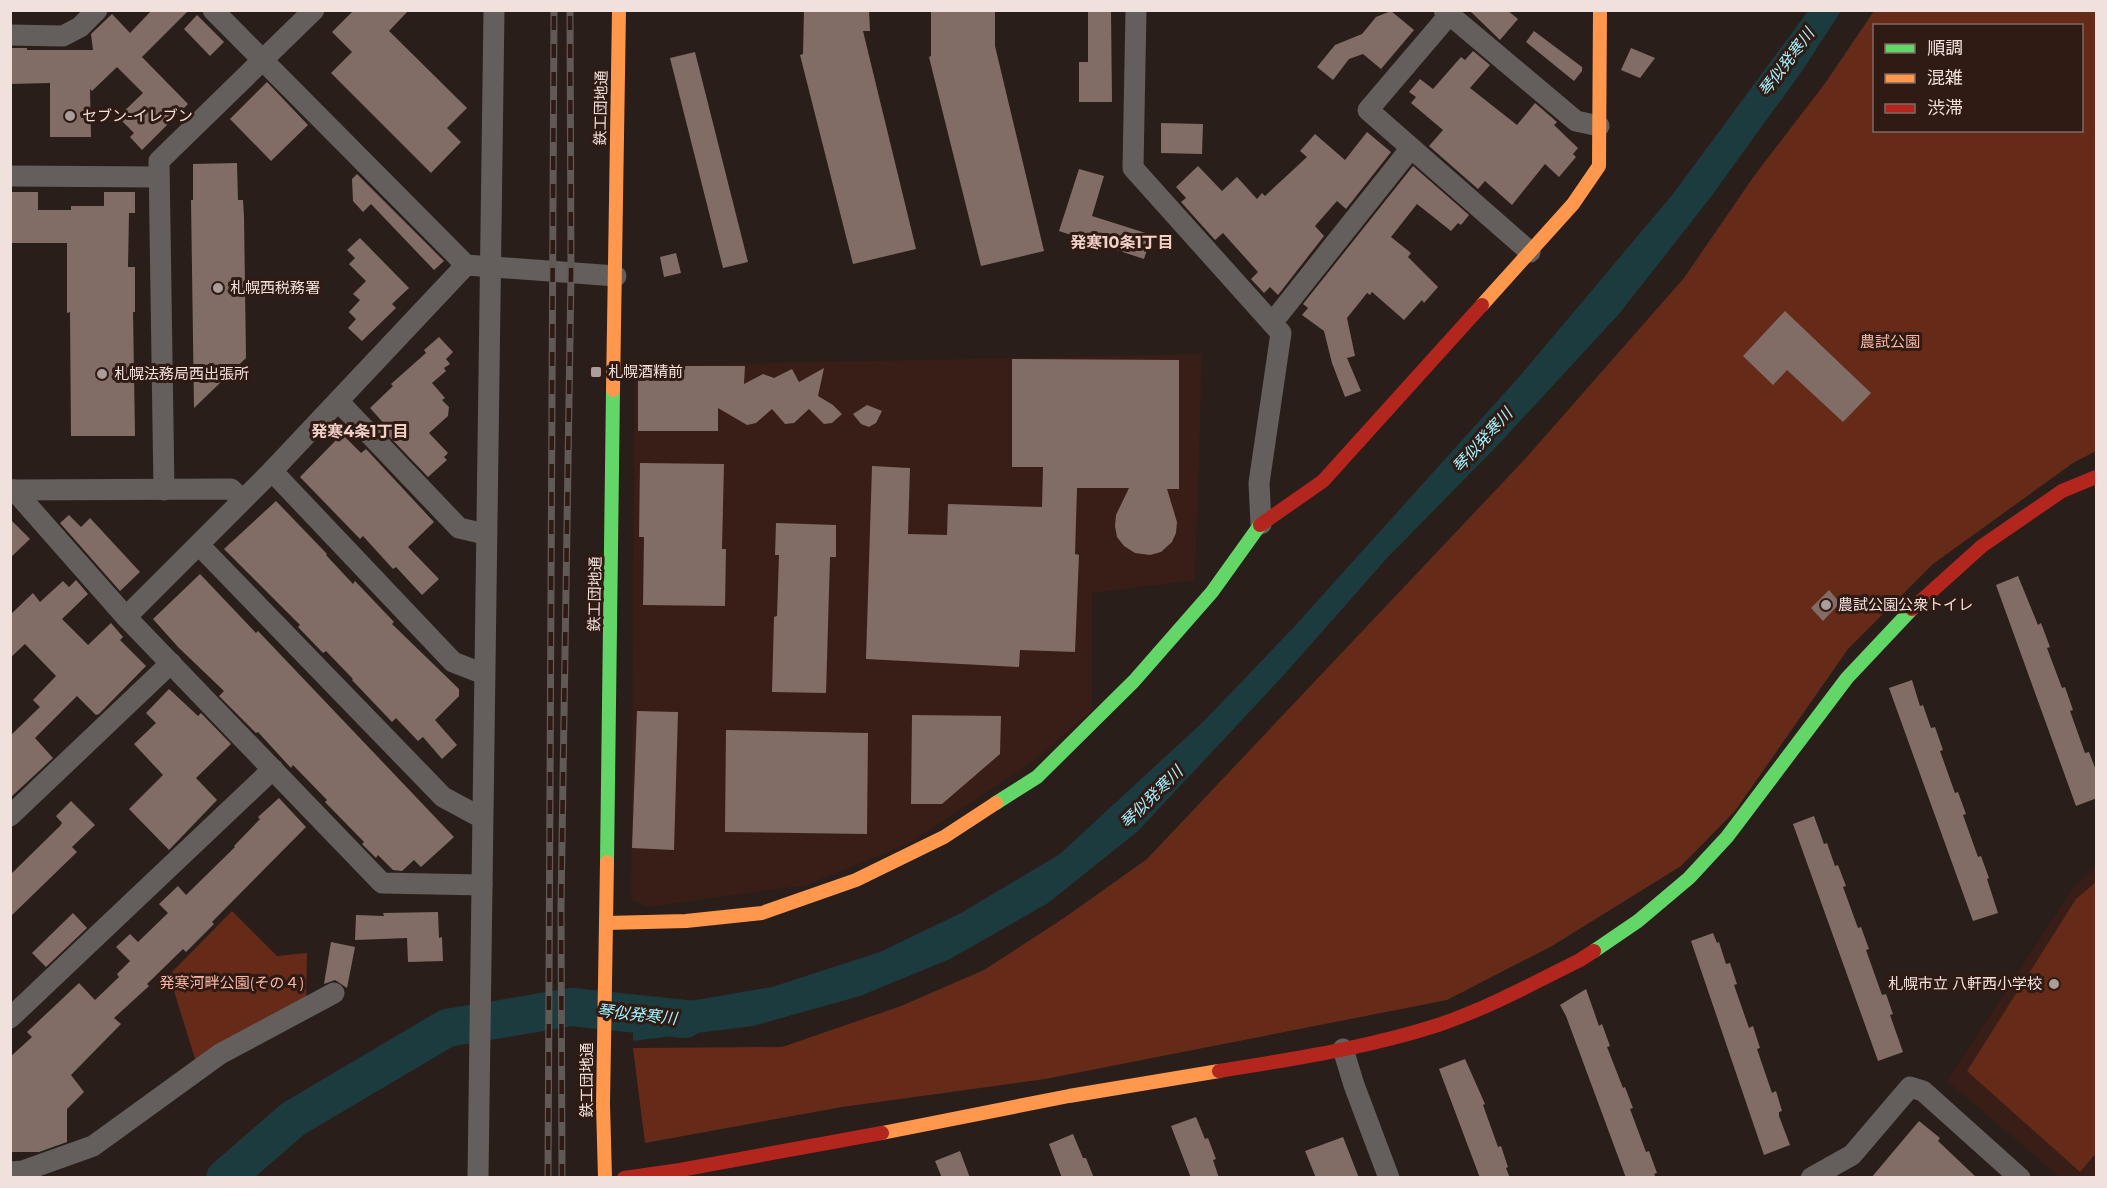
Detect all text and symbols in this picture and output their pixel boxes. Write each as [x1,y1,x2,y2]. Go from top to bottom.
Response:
water label: 琴似発寒川 [1755,23,1819,100]
legend [1873,24,2083,132]
text: 順調 [1927,37,1963,59]
text: 混雑 [1927,67,1963,89]
street label: 鉄工団地通 [590,70,611,146]
text: 渋滞 [1927,97,1963,119]
place label: セブン-イレブン [82,106,193,125]
marker: セブン-イレブン [63,109,77,123]
district label: 発寒10条1丁目 [1070,233,1174,252]
place label: 札幌西税務署 [230,278,320,297]
marker: 札幌西税務署 [211,281,225,295]
park label: 農試公園 [1860,332,1920,351]
place label: 札幌酒精前 [608,362,683,381]
place label: 札幌法務局西出張所 [114,364,249,383]
marker: 札幌酒精前 [589,365,603,379]
marker: 札幌法務局西出張所 [95,367,109,381]
water label: 琴似発寒川 [1449,403,1518,476]
district label: 発寒4条1丁目 [311,422,409,441]
street label: 鉄工団地通 [584,556,605,632]
place label: 農試公園公衆トイレ [1838,595,1973,614]
marker: 農試公園公衆トイレ [1819,598,1833,612]
water label: 琴似発寒川 [1116,761,1188,832]
park label: 発寒河畔公園(その４) [160,973,304,992]
place label: 札幌市立 八軒西小学校 [1888,974,2042,993]
marker: 札幌市立 八軒西小学校 [2047,977,2061,991]
water label: 琴似発寒川 [596,1001,680,1028]
street label: 鉄工団地通 [577,1042,596,1118]

